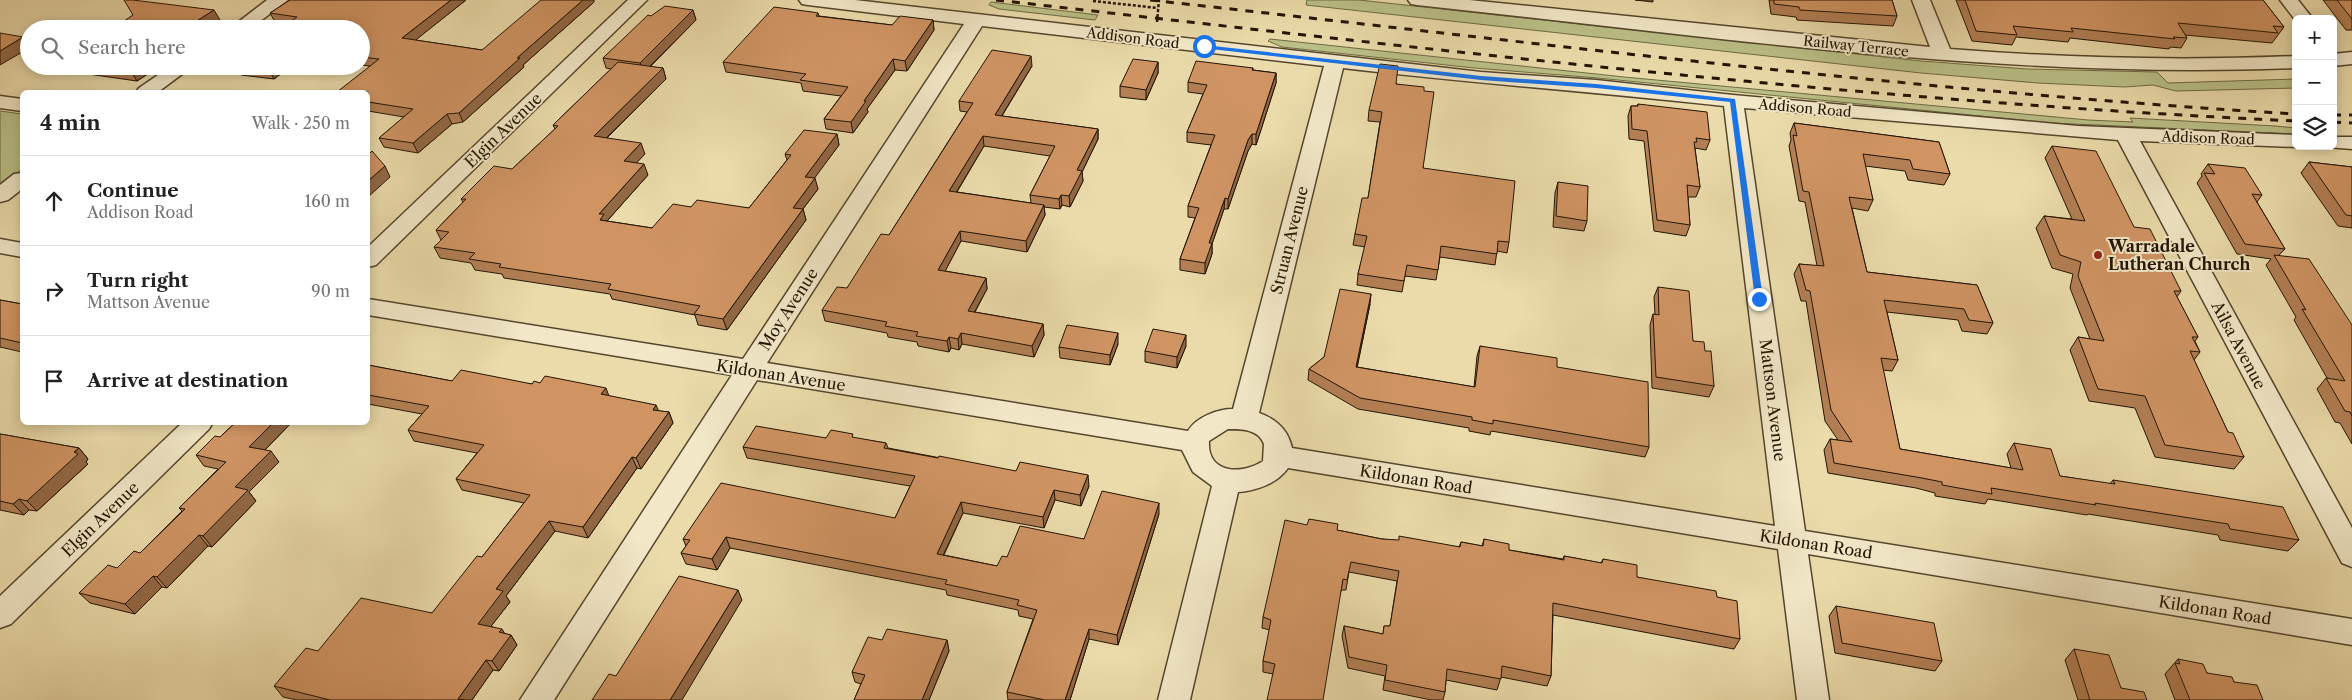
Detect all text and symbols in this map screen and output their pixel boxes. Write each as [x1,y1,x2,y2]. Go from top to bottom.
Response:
map controls [2292,15,2337,150]
button: + [2292,15,2337,60]
search box [20,20,370,75]
street label: Addison Road [1085,23,1181,53]
street label: Railway Terrace [1802,32,1910,61]
icon: search [38,34,66,62]
route start [1193,35,1216,58]
text: Search here [78,36,186,59]
button: − [2292,60,2337,105]
street label: Elgin Avenue [460,88,546,172]
street label: Addison Road [1757,95,1853,121]
button: layers [2292,105,2337,150]
text: 4 min [40,110,101,135]
text: Walk · 250 m [252,113,350,133]
street label: Addison Road [2160,127,2255,149]
text: Continue [87,179,179,202]
street label: Struan Avenue [1266,184,1312,296]
icon: ahead [40,187,68,215]
text: 160 m [305,191,350,211]
text: Addison Road [87,202,194,222]
place label: Warradale Lutheran Church [2107,236,2250,274]
marker: Warradale Lutheran Church [2092,249,2104,261]
street label: Moy Avenue [754,264,822,354]
text: Turn right [87,269,188,292]
icon: right [40,277,68,305]
text: 90 m [311,281,350,301]
route end [1748,288,1771,311]
text: Mattson Avenue [87,292,210,312]
street label: Ailsa Avenue [2207,297,2271,393]
street label: Mattson Avenue [1756,338,1790,462]
street label: Kildonan Avenue [715,355,847,395]
icon: arrive [40,367,68,395]
text: Arrive at destination [87,369,288,392]
street label: Kildonan Road [1358,460,1474,498]
street label: Elgin Avenue [57,477,143,561]
street label: Kildonan Road [1758,525,1874,563]
street label: Kildonan Road [2157,591,2273,629]

